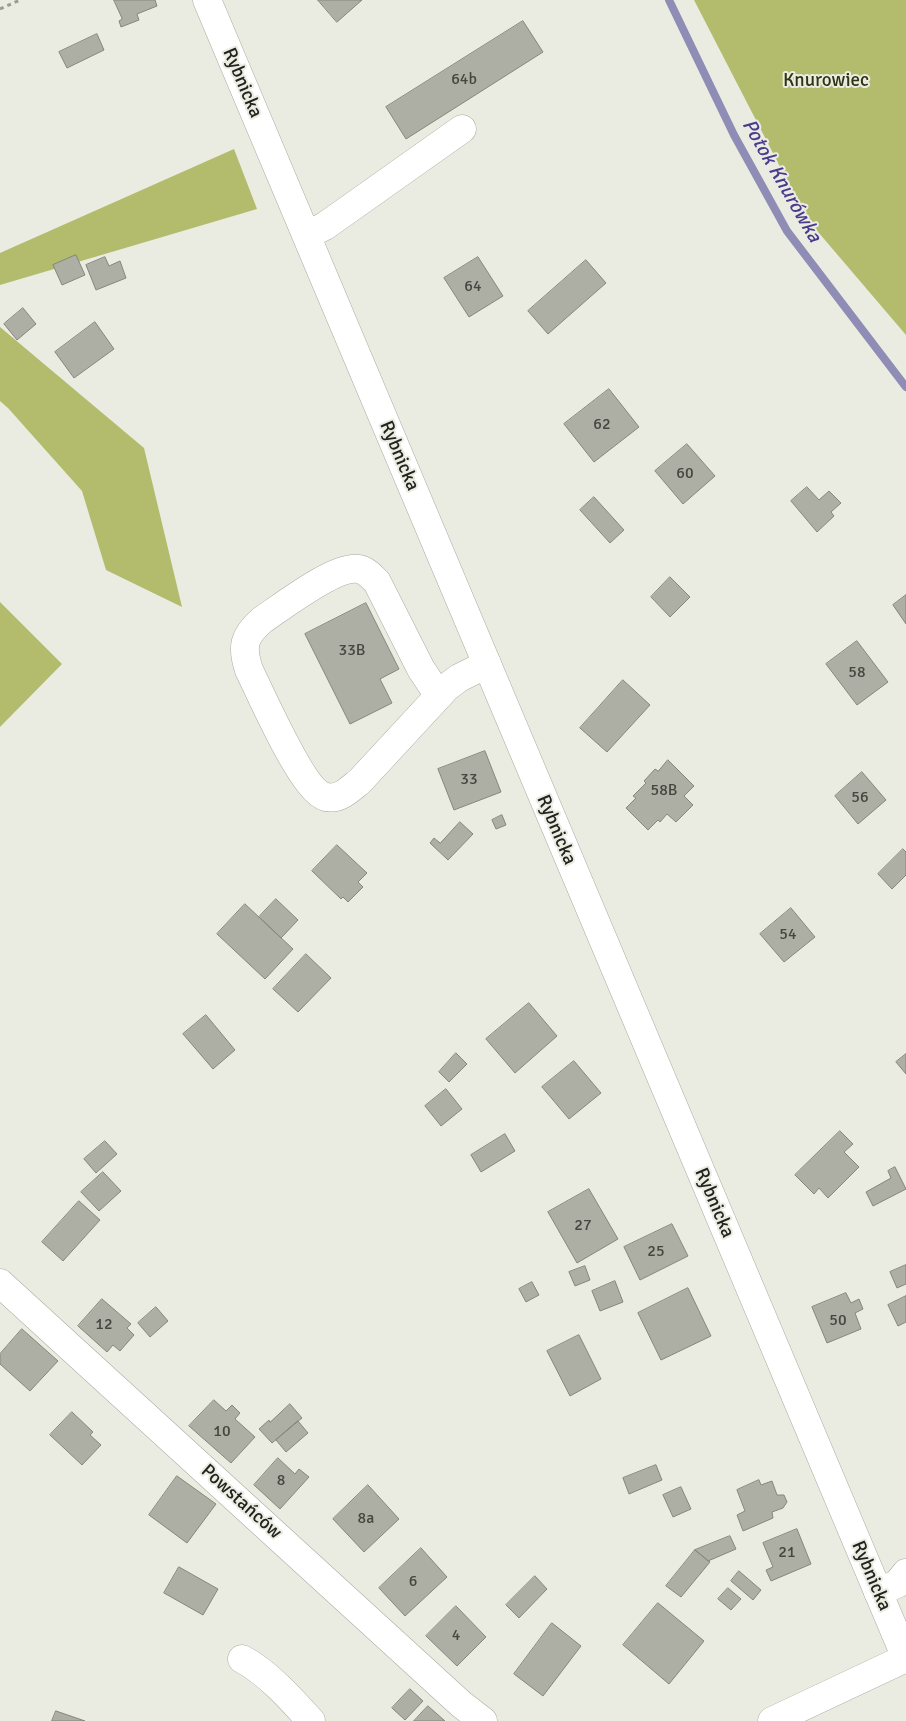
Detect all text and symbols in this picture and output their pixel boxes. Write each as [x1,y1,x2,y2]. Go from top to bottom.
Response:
street label: Rybnicka [217,45,267,121]
house number: 64b [451,70,477,90]
park label: Knurowiec [783,70,869,92]
water label: Potok Knurówka [736,115,826,247]
house number: 64 [464,277,482,297]
house number: 62 [593,415,611,435]
street label: Rybnicka [374,418,424,494]
house number: 60 [676,464,694,484]
house number: 33B [339,641,365,661]
house number: 58 [848,663,866,683]
house number: 33 [460,770,478,790]
house number: 58B [651,781,677,801]
house number: 56 [851,788,869,808]
street label: Rybnicka [531,792,581,868]
house number: 54 [779,925,797,945]
street label: Rybnicka [689,1165,739,1241]
house number: 27 [574,1216,592,1236]
house number: 25 [647,1242,665,1262]
house number: 50 [829,1311,847,1331]
house number: 12 [95,1315,113,1335]
house number: 10 [213,1422,231,1442]
street label: Powstańców [196,1460,286,1544]
house number: 8 [277,1471,285,1491]
house number: 8a [358,1509,374,1529]
street label: Rybnicka [846,1538,896,1614]
house number: 21 [778,1543,796,1563]
house number: 6 [409,1572,417,1592]
house number: 4 [452,1626,460,1646]

